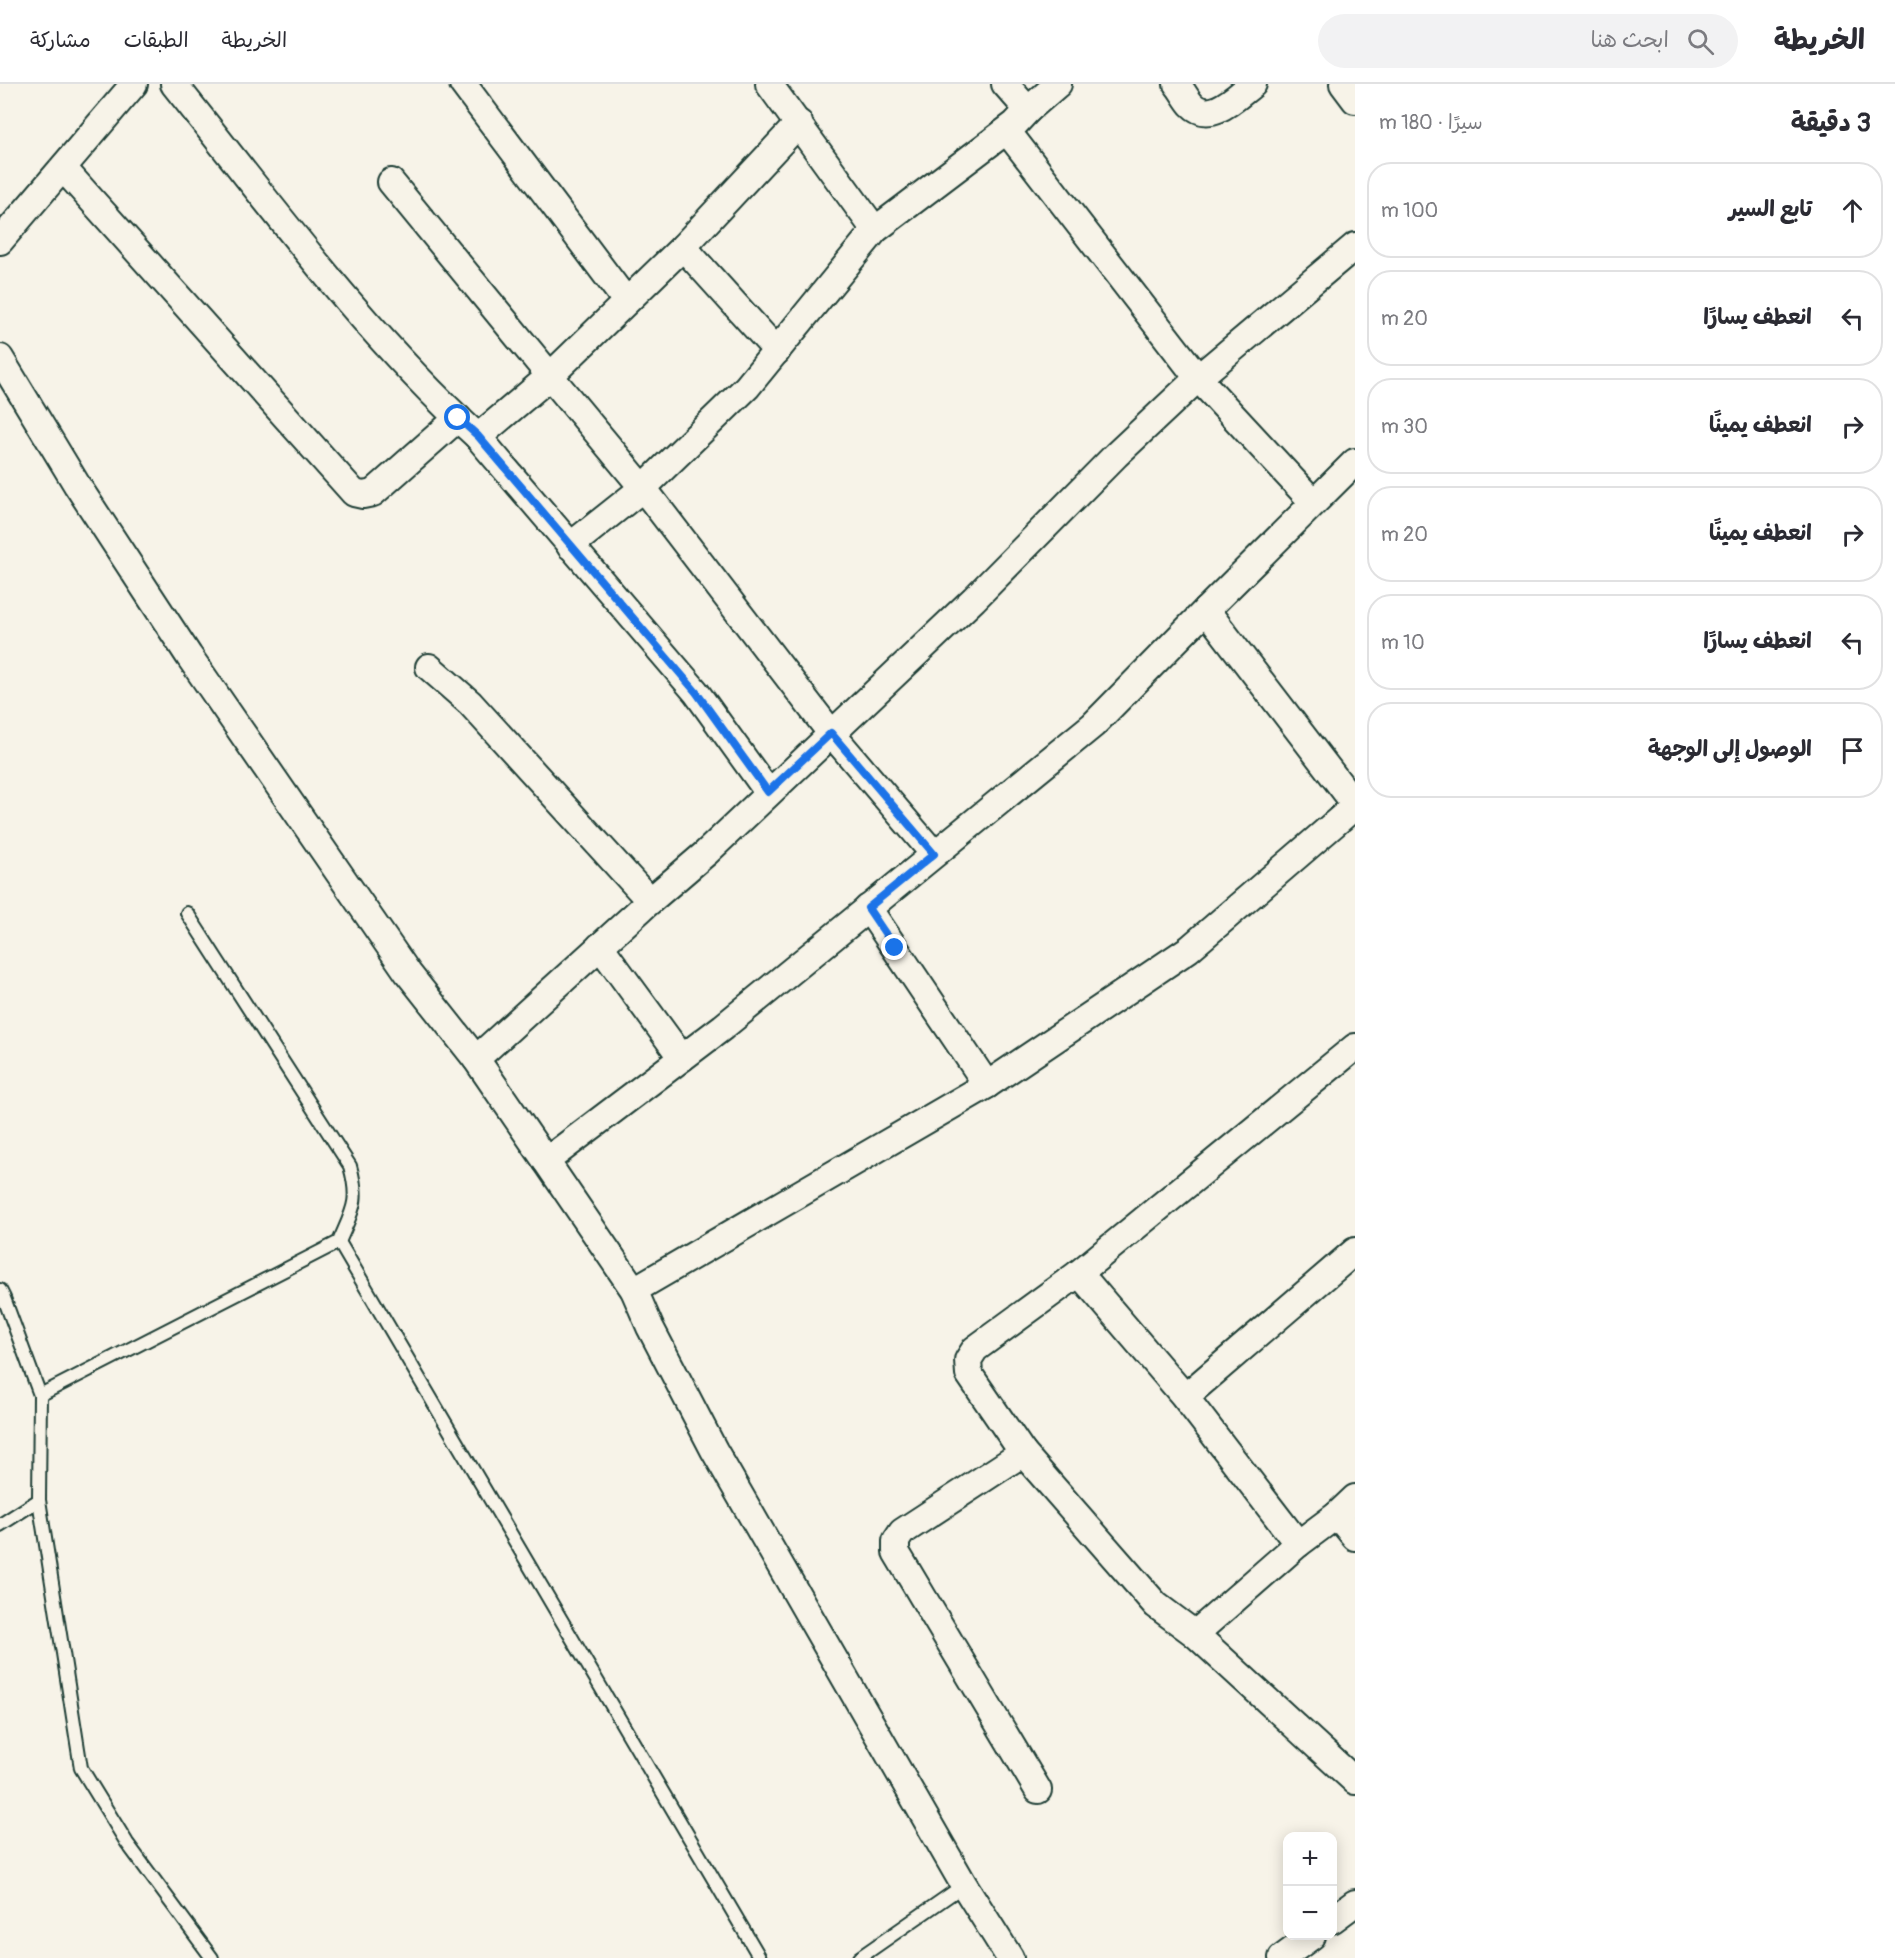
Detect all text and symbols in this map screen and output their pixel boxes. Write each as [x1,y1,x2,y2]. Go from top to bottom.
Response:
search box [1318,14,1738,68]
text: الخريطة [1774,23,1865,58]
icon: search [1684,25,1717,58]
text: ابحث هنا [1591,26,1669,54]
text: مشاركة [30,27,91,54]
text: الطبقات [124,27,189,54]
text: الخريطة [222,27,287,54]
text: 3 دقيقة [1791,107,1871,139]
text: سيرًا · 180 m [1379,110,1483,135]
icon: ahead [1836,194,1869,227]
text: تابع السير [1729,195,1812,223]
text: 100 m [1381,198,1438,223]
icon: left [1836,302,1869,335]
text: انعطف يسارًا [1703,303,1812,331]
text: 20 m [1381,306,1428,331]
route start [444,404,470,430]
icon: right [1836,410,1869,443]
text: انعطف يمينًا [1709,411,1812,439]
text: 30 m [1381,414,1428,439]
icon: right [1836,518,1869,551]
text: انعطف يمينًا [1709,519,1812,547]
text: 20 m [1381,522,1428,547]
icon: left [1836,626,1869,659]
text: انعطف يسارًا [1703,627,1812,655]
text: 10 m [1381,630,1425,655]
icon: arrive [1836,734,1869,767]
text: الوصول إلى الوجهة [1648,735,1812,763]
route end [881,934,907,960]
map controls [1283,1832,1337,1940]
button: + [1283,1832,1337,1886]
button: − [1283,1886,1337,1940]

